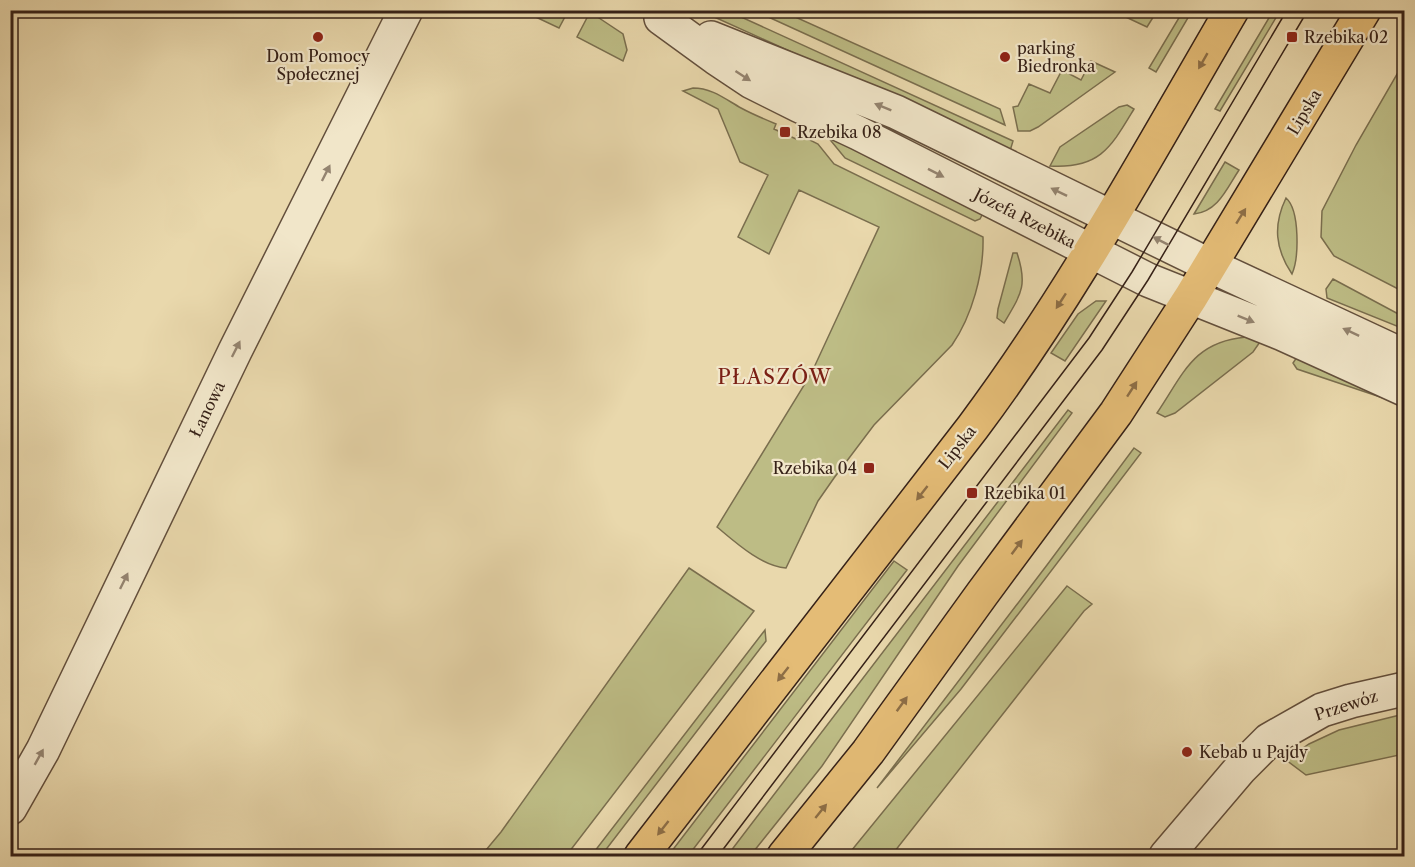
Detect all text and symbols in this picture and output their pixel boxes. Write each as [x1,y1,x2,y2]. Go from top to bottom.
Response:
place label: Rzebika 02 [1304,27,1388,47]
marker: Dom Pomocy Społecznej [311,30,325,44]
marker: Rzebika 02 [1285,30,1299,44]
place label: parking Biedronka [1017,38,1096,76]
place label: Dom Pomocy Społecznej [266,46,371,84]
marker: parking Biedronka [998,50,1012,64]
one-way arrow [1197,53,1208,69]
one-way arrow [735,70,751,81]
street label: Lipska [1283,85,1326,138]
one-way arrow [874,102,892,112]
place label: Rzebika 08 [797,122,882,142]
marker: Rzebika 08 [778,125,792,139]
one-way arrow [320,164,330,182]
one-way arrow [928,168,945,178]
street label: Józefa Rzebika [968,182,1080,252]
one-way arrow [1050,187,1067,196]
one-way arrow [1236,208,1247,224]
one-way arrow [1153,237,1170,246]
one-way arrow [1056,293,1067,309]
one-way arrow [1237,314,1255,324]
one-way arrow [1343,327,1360,336]
one-way arrow [232,340,241,357]
district label: PŁASZÓW [718,364,832,389]
street label: Łanowa [185,377,229,440]
one-way arrow [1126,381,1137,397]
street label: Lipska [934,421,980,473]
place label: Rzebika 04 [773,458,857,478]
marker: Rzebika 04 [862,461,876,475]
place label: Rzebika 01 [984,483,1066,503]
one-way arrow [916,485,928,500]
marker: Rzebika 01 [965,486,979,500]
one-way arrow [1011,539,1024,555]
one-way arrow [120,573,129,590]
one-way arrow [777,666,789,681]
street label: Przewóz [1312,685,1380,725]
one-way arrow [896,697,908,713]
place label: Kebab u Pajdy [1199,742,1309,762]
marker: Kebab u Pajdy [1180,745,1194,759]
one-way arrow [34,748,44,765]
one-way arrow [814,804,827,819]
one-way arrow [657,820,670,836]

